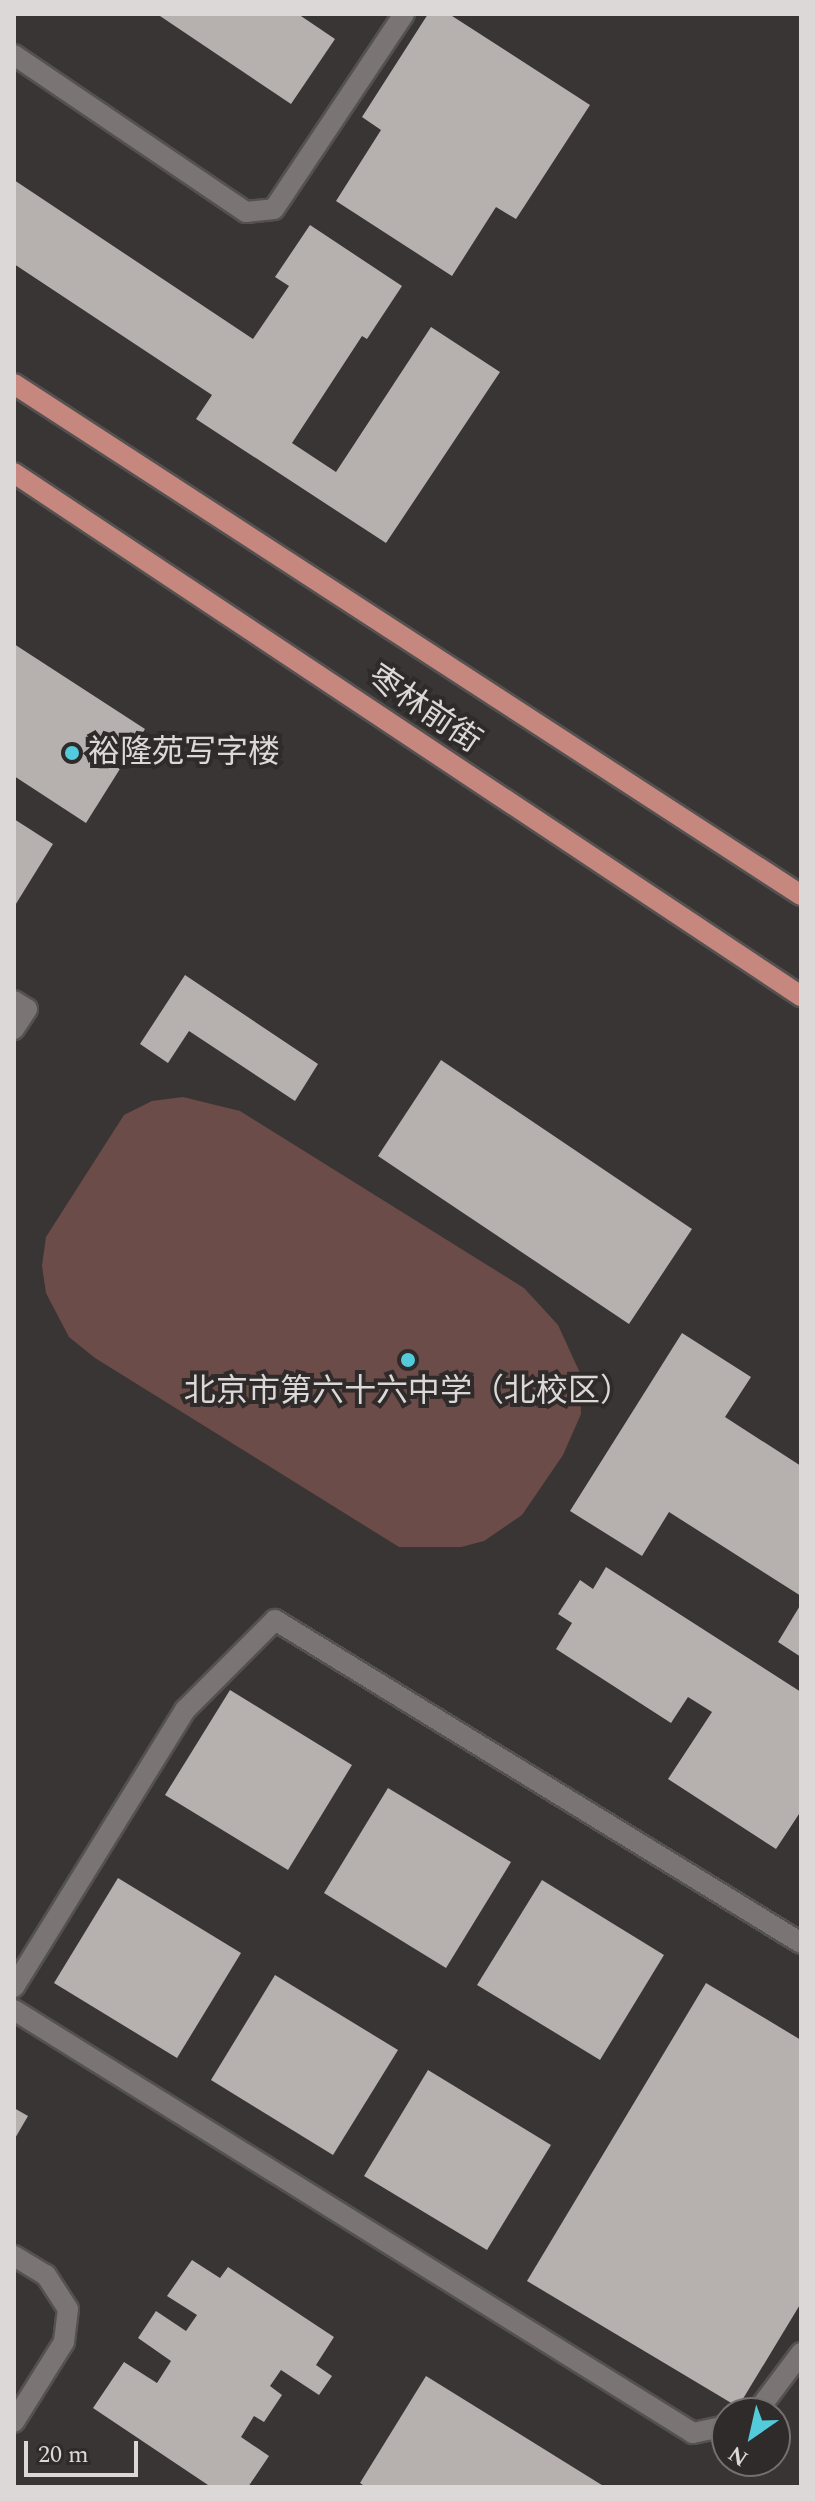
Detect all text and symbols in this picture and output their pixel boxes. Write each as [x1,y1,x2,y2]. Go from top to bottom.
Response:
street label: 枣林前街 [360,658,488,762]
place label: 裕隆苑写字楼 [88,734,280,772]
marker: 裕隆苑写字楼 [63,744,81,762]
marker: 北京市第六十六中学（北校区） [399,1351,417,1369]
place label: 北京市第六十六中学（北校区） [184,1373,632,1411]
north arrow [711,2397,791,2477]
scale bar [28,2425,142,2475]
text: 20 m [38,2437,89,2473]
text: N [722,2437,755,2474]

